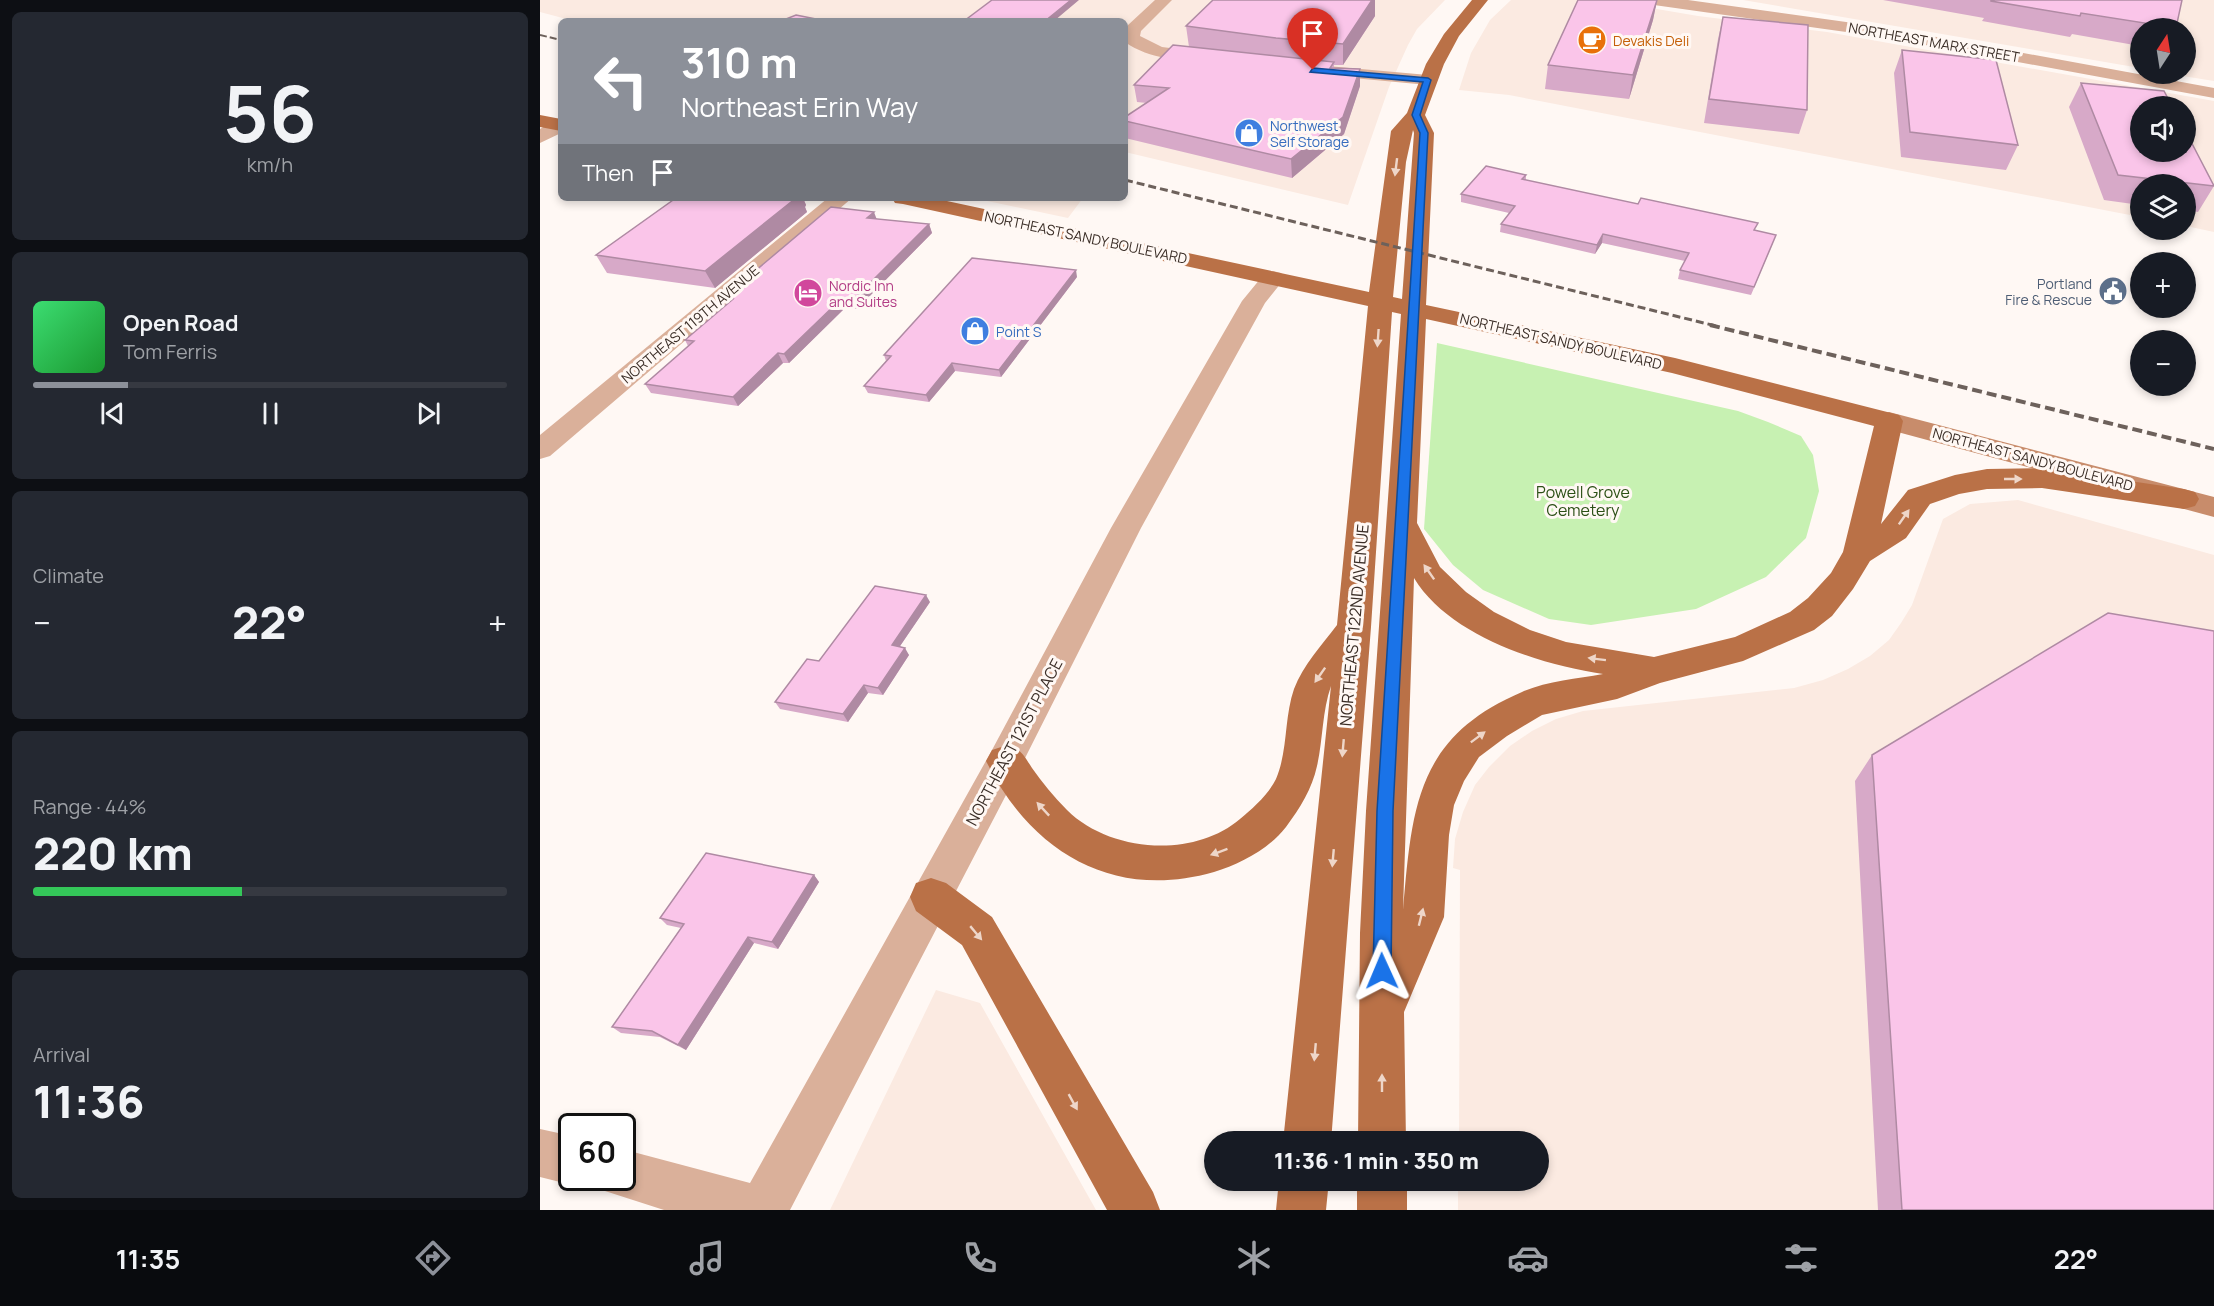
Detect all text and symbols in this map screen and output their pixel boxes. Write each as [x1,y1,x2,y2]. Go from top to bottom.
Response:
pin [1287,8,1338,70]
icon: arrive [1296,17,1329,50]
street label: NORTHEAST MARX STREET [1847,18,2022,67]
north arrow [2130,18,2196,84]
map controls [2130,18,2196,396]
cafe icon: Devakis Deli [1576,24,1608,56]
place label: Devakis Deli [1613,31,1689,50]
text: 310 m [681,33,798,91]
icon: left [582,42,660,120]
text: 56 [223,59,317,165]
text: Northeast Erin Way [681,88,918,125]
button: sound [2130,96,2196,162]
place label: Northwest Self Storage [1270,116,1349,151]
shop icon: Northwest Self Storage [1233,117,1265,149]
text: km/h [247,151,293,178]
icon: arrive [646,156,679,189]
text: Then [582,158,634,188]
one-way arrow [1391,158,1401,177]
button: layers [2130,174,2196,240]
street label: NORTHEAST SANDY BOULEVARD [983,206,1189,268]
button: + [2130,252,2196,318]
street label: NORTHEAST 119TH AVENUE [617,261,763,387]
place label: Portland Fire & Rescue [2005,274,2092,309]
public building icon: Portland Fire & Rescue [2097,275,2129,307]
place label: Nordic Inn and Suites [829,276,897,311]
hotel icon: Nordic Inn and Suites [792,277,824,309]
text: Open Road [123,308,238,338]
street label: NORTHEAST SANDY BOULEVARD [1458,308,1664,374]
shop icon: Point S [959,315,991,347]
place label: Point S [996,322,1042,341]
one-way arrow [1373,329,1383,348]
button: − [2130,330,2196,396]
text: Tom Ferris [123,338,217,365]
icon: previous [96,397,129,430]
icon: pause [254,397,287,430]
icon: next [412,397,445,430]
street label: NORTHEAST SANDY BOULEVARD [1931,423,2135,495]
one-way arrow [2004,474,2023,484]
park label: Powell Grove Cemetery [1536,481,1630,521]
one-way arrow [1898,510,1910,526]
street label: NORTHEAST 122ND AVENUE [1334,523,1374,727]
text: Climate [33,562,104,589]
one-way arrow [1423,564,1435,580]
text: 22° [232,591,307,653]
text: − [33,600,51,645]
text: + [488,600,507,645]
street label: NORTHEAST 121ST PLACE [961,655,1067,829]
one-way arrow [1587,655,1606,664]
one-way arrow [1314,667,1326,683]
one-way arrow [1470,732,1485,744]
one-way arrow [1338,739,1348,758]
text: Range · 44% [33,793,146,820]
one-way arrow [1036,802,1050,817]
text: 220 km [33,822,193,884]
one-way arrow [1210,848,1228,858]
one-way arrow [1328,849,1338,868]
one-way arrow [1417,908,1427,926]
one-way arrow [969,925,982,940]
position arrow [1350,939,1414,1003]
text: Arrival [33,1041,90,1068]
one-way arrow [1310,1043,1320,1062]
text: 11:36 [33,1070,145,1132]
one-way arrow [1377,1074,1387,1093]
one-way arrow [1068,1094,1079,1110]
speed limit sign: 60 [558,1113,636,1191]
text: 11:36 · 1 min · 350 m [1274,1146,1479,1176]
icon: directions [412,1237,454,1279]
icon: music [686,1237,728,1279]
icon: phone [959,1237,1001,1279]
icon: climate [1233,1237,1275,1279]
icon: car [1507,1237,1549,1279]
icon: filters [1780,1237,1822,1279]
text: 11:35 [116,1240,180,1277]
text: 22° [2054,1240,2098,1277]

